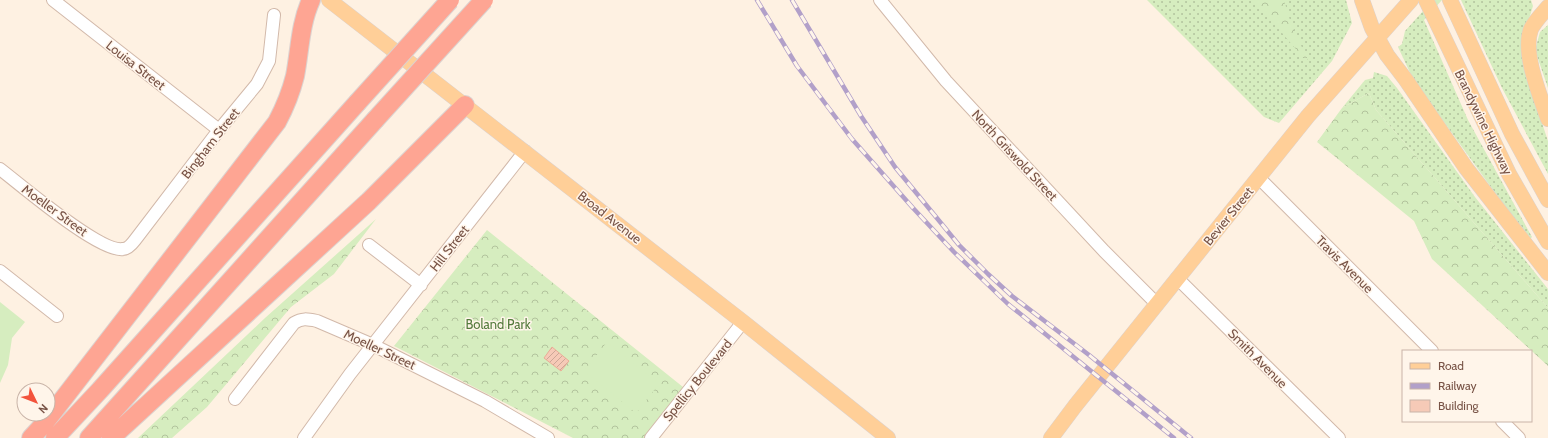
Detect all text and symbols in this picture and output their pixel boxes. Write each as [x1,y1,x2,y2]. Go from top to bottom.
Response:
street label: Louisa Street [103,37,169,94]
street label: Brandywine Highway [1452,67,1517,178]
street label: Bingham Street [177,104,243,181]
street label: North Griswold Street [969,106,1062,204]
street label: Moeller Street [19,181,91,240]
street label: Bevier Street [1200,183,1257,248]
street label: Broad Avenue [575,187,645,247]
street label: Hill Street [426,221,472,274]
street label: Travis Avenue [1313,232,1377,296]
park label: Boland Park [465,316,531,332]
street label: Moeller Street [342,325,419,373]
street label: Smith Avenue [1225,325,1291,391]
street label: Spellicy Boulevard [659,336,735,424]
legend [1402,350,1532,422]
text: Road [1438,358,1464,373]
text: Railway [1438,378,1476,393]
north arrow [16,382,56,422]
text: Building [1438,398,1480,413]
text: N [36,401,51,416]

